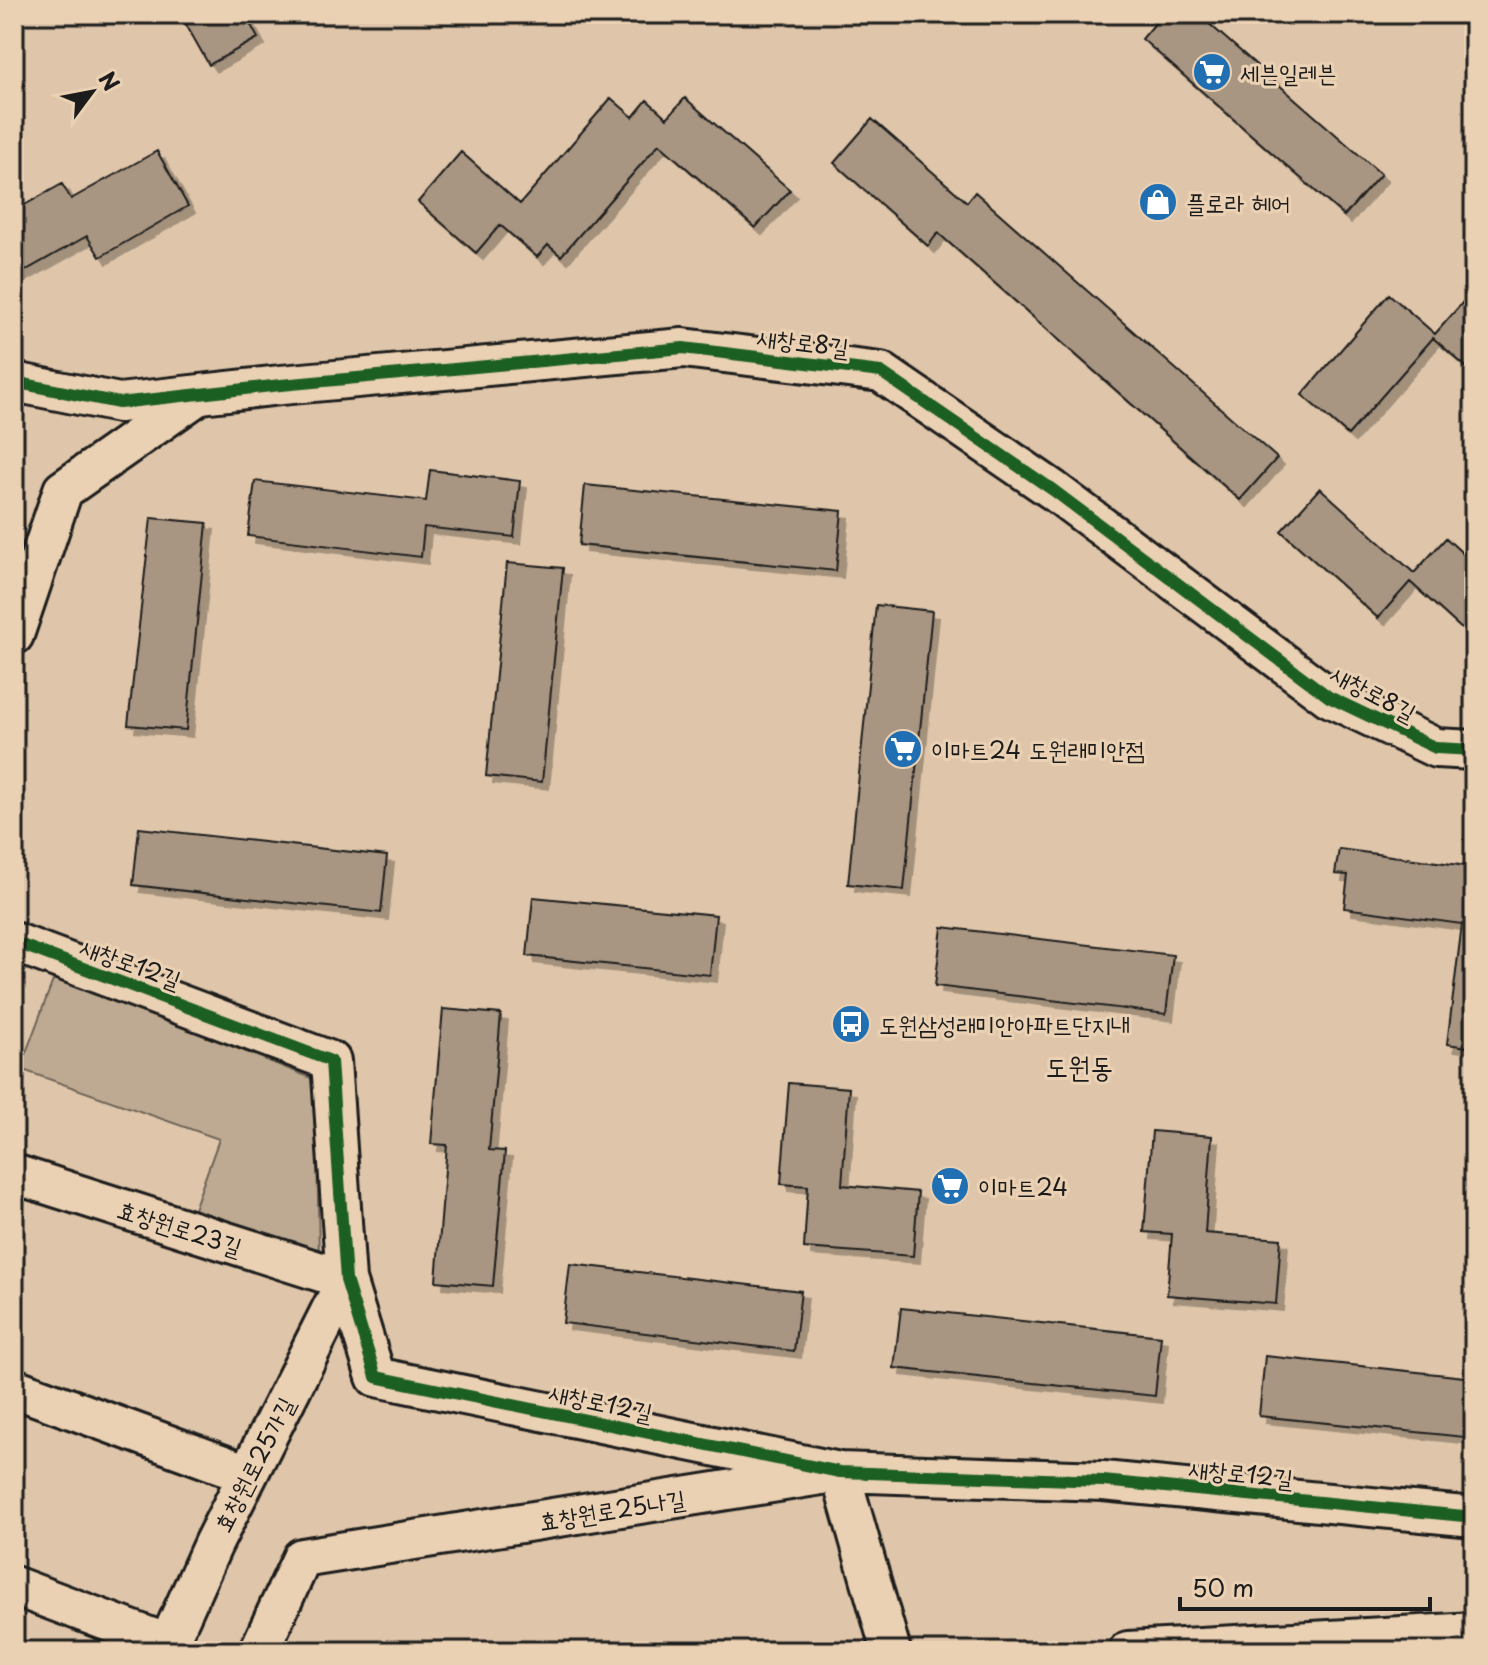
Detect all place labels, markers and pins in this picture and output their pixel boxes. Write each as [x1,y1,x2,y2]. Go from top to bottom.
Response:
supermarket icon: 세븐일레븐 [1191,51,1233,93]
place label: 세븐일레븐 [1240,54,1337,90]
shop icon: 플로라 헤어 [1137,181,1179,223]
place label: 플로라 헤어 [1186,184,1290,220]
supermarket icon: 이마트24 도원래미안점 [882,728,924,770]
place label: 이마트24 도원래미안점 [931,731,1145,767]
bus stop icon: 도원삼성래미안아파트단지내 [830,1003,872,1045]
place label: 도원삼성래미안아파트단지내 [879,1006,1130,1042]
supermarket icon: 이마트24 [929,1165,971,1207]
place label: 이마트24 [978,1168,1068,1204]

